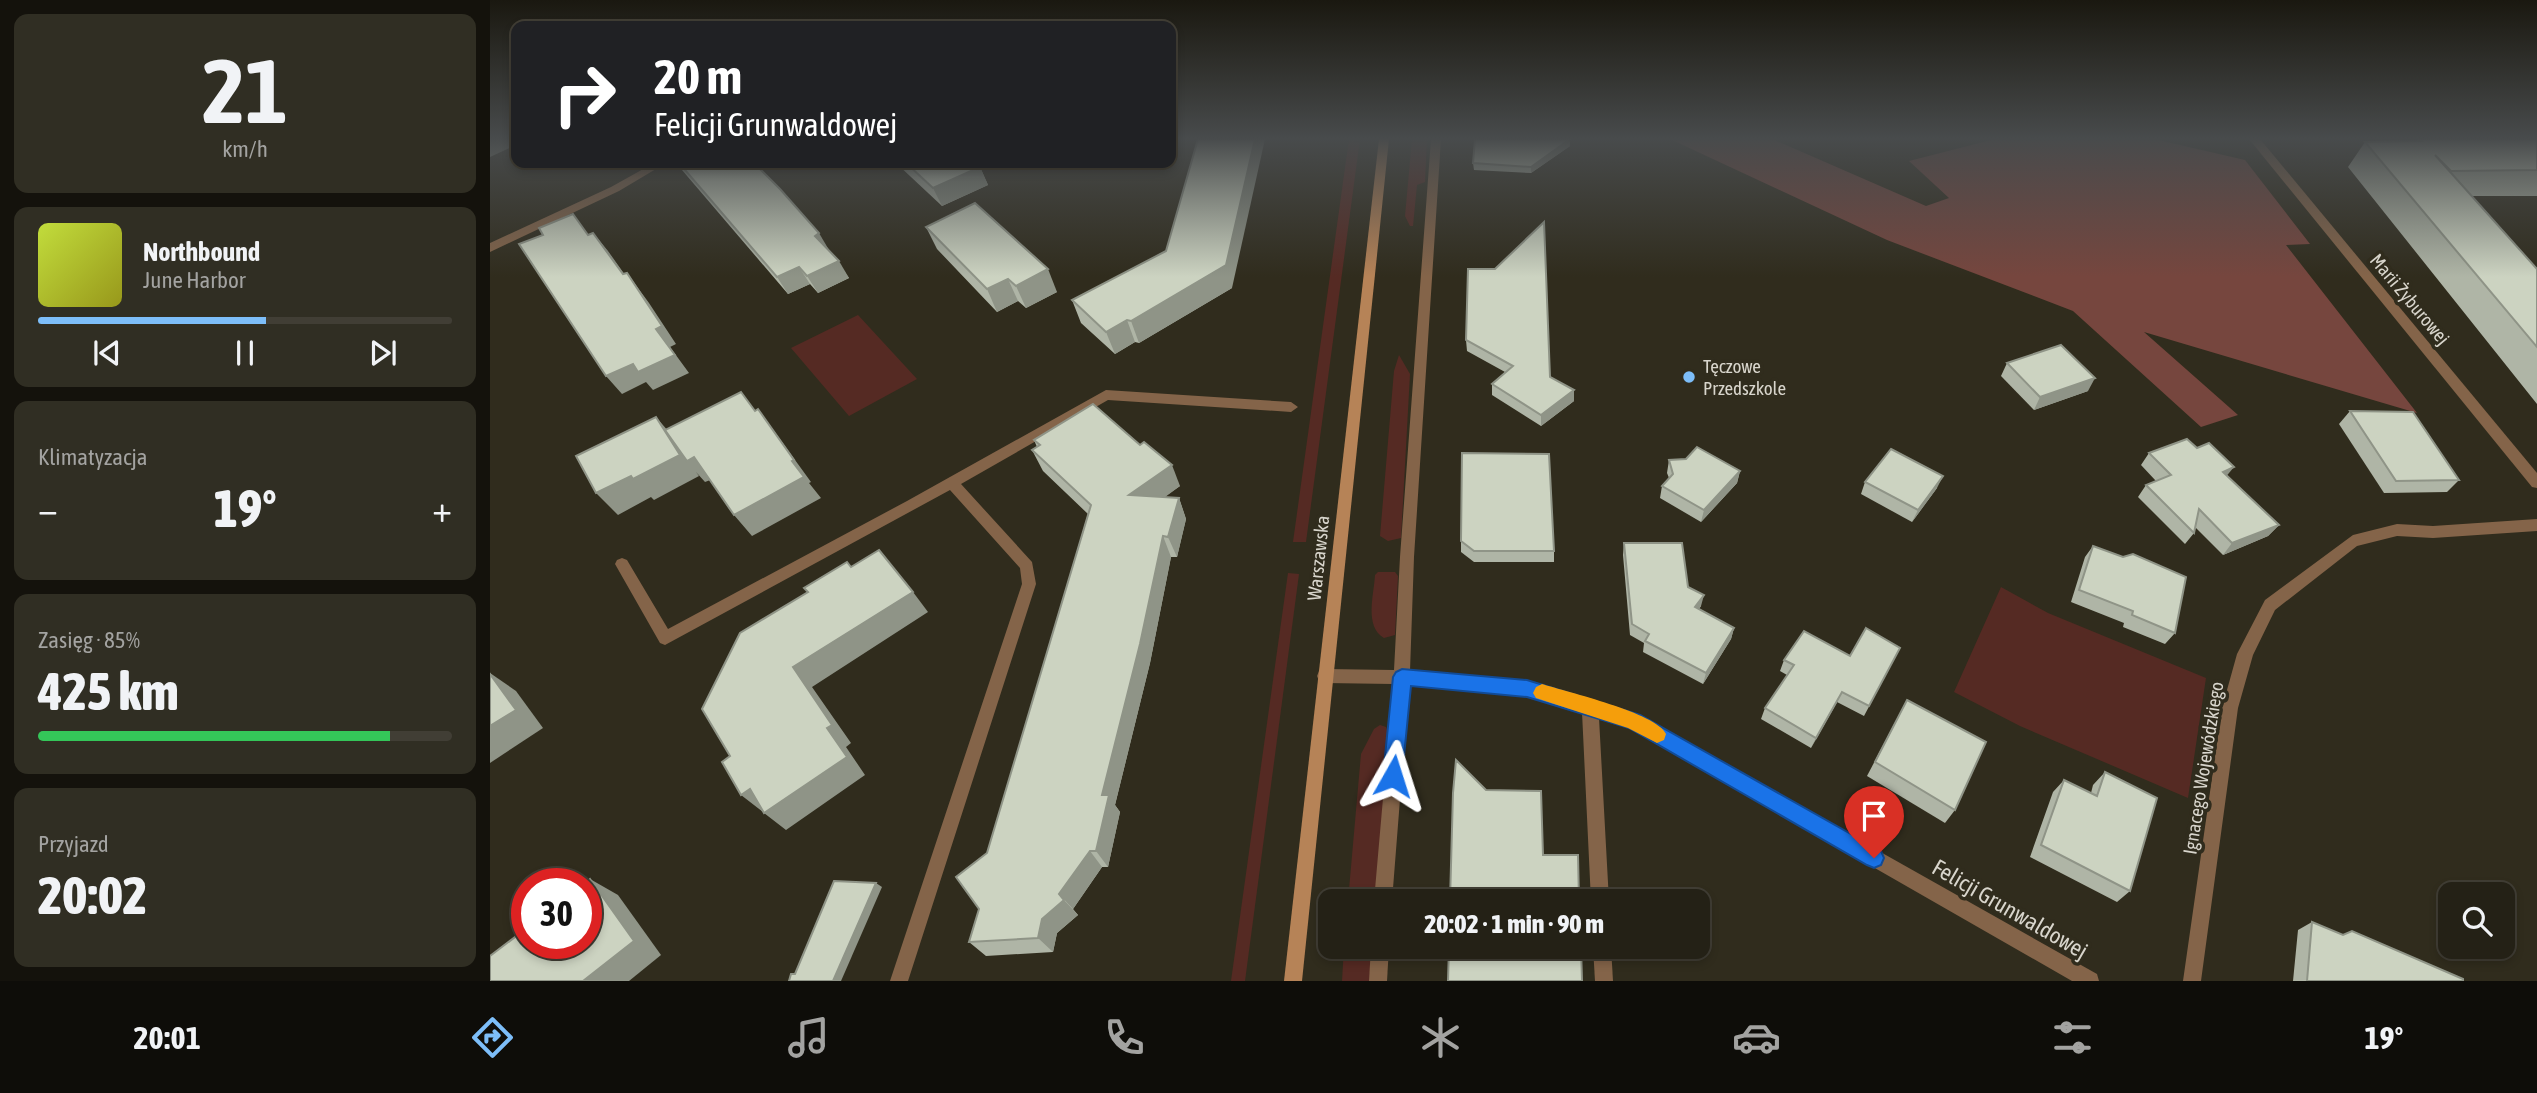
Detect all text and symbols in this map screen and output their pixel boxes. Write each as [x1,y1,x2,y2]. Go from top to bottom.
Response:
text: 21 [202,38,288,142]
text: 20 m [654,48,742,104]
icon: right [539,49,630,140]
text: Felicji Grunwaldowej [654,106,897,143]
text: km/h [222,136,268,162]
text: Northbound [143,237,260,267]
street label: Marii Żyburowej [2366,249,2454,349]
text: June Harbor [143,267,246,293]
icon: previous [88,334,126,372]
icon: pause [226,334,264,372]
icon: next [364,334,402,372]
place label: Tęczowe Przedszkole [1703,355,1786,399]
marker: Tęczowe Przedszkole [1681,369,1697,385]
text: Klimatyzacja [38,444,147,470]
text: 19° [213,478,277,538]
text: − [38,487,58,530]
text: + [432,487,452,530]
street label: Warszawska [1303,514,1333,602]
text: Zasięg · 85% [38,627,140,653]
text: 425 km [38,661,179,721]
street label: Ignacego Wojewódzkiego [2178,680,2228,856]
position arrow [1356,739,1430,813]
pin [1844,786,1904,858]
icon: arrive [1855,797,1893,835]
text: Przyjazd [38,831,109,857]
street label: Felicji Grunwaldowej [1928,854,2092,964]
text: 20:02 [38,865,147,925]
speed limit sign: 30 [511,868,602,959]
map controls [2438,882,2515,959]
button: search [2438,882,2515,959]
text: 20:02 · 1 min · 90 m [1424,909,1604,939]
icon: directions [468,1013,517,1062]
icon: music [784,1013,833,1062]
icon: phone [1100,1013,1149,1062]
icon: climate [1416,1013,1465,1062]
icon: car [1732,1013,1781,1062]
icon: filters [2048,1013,2097,1062]
text: 20:01 [134,1019,201,1056]
text: 19° [2364,1019,2403,1056]

